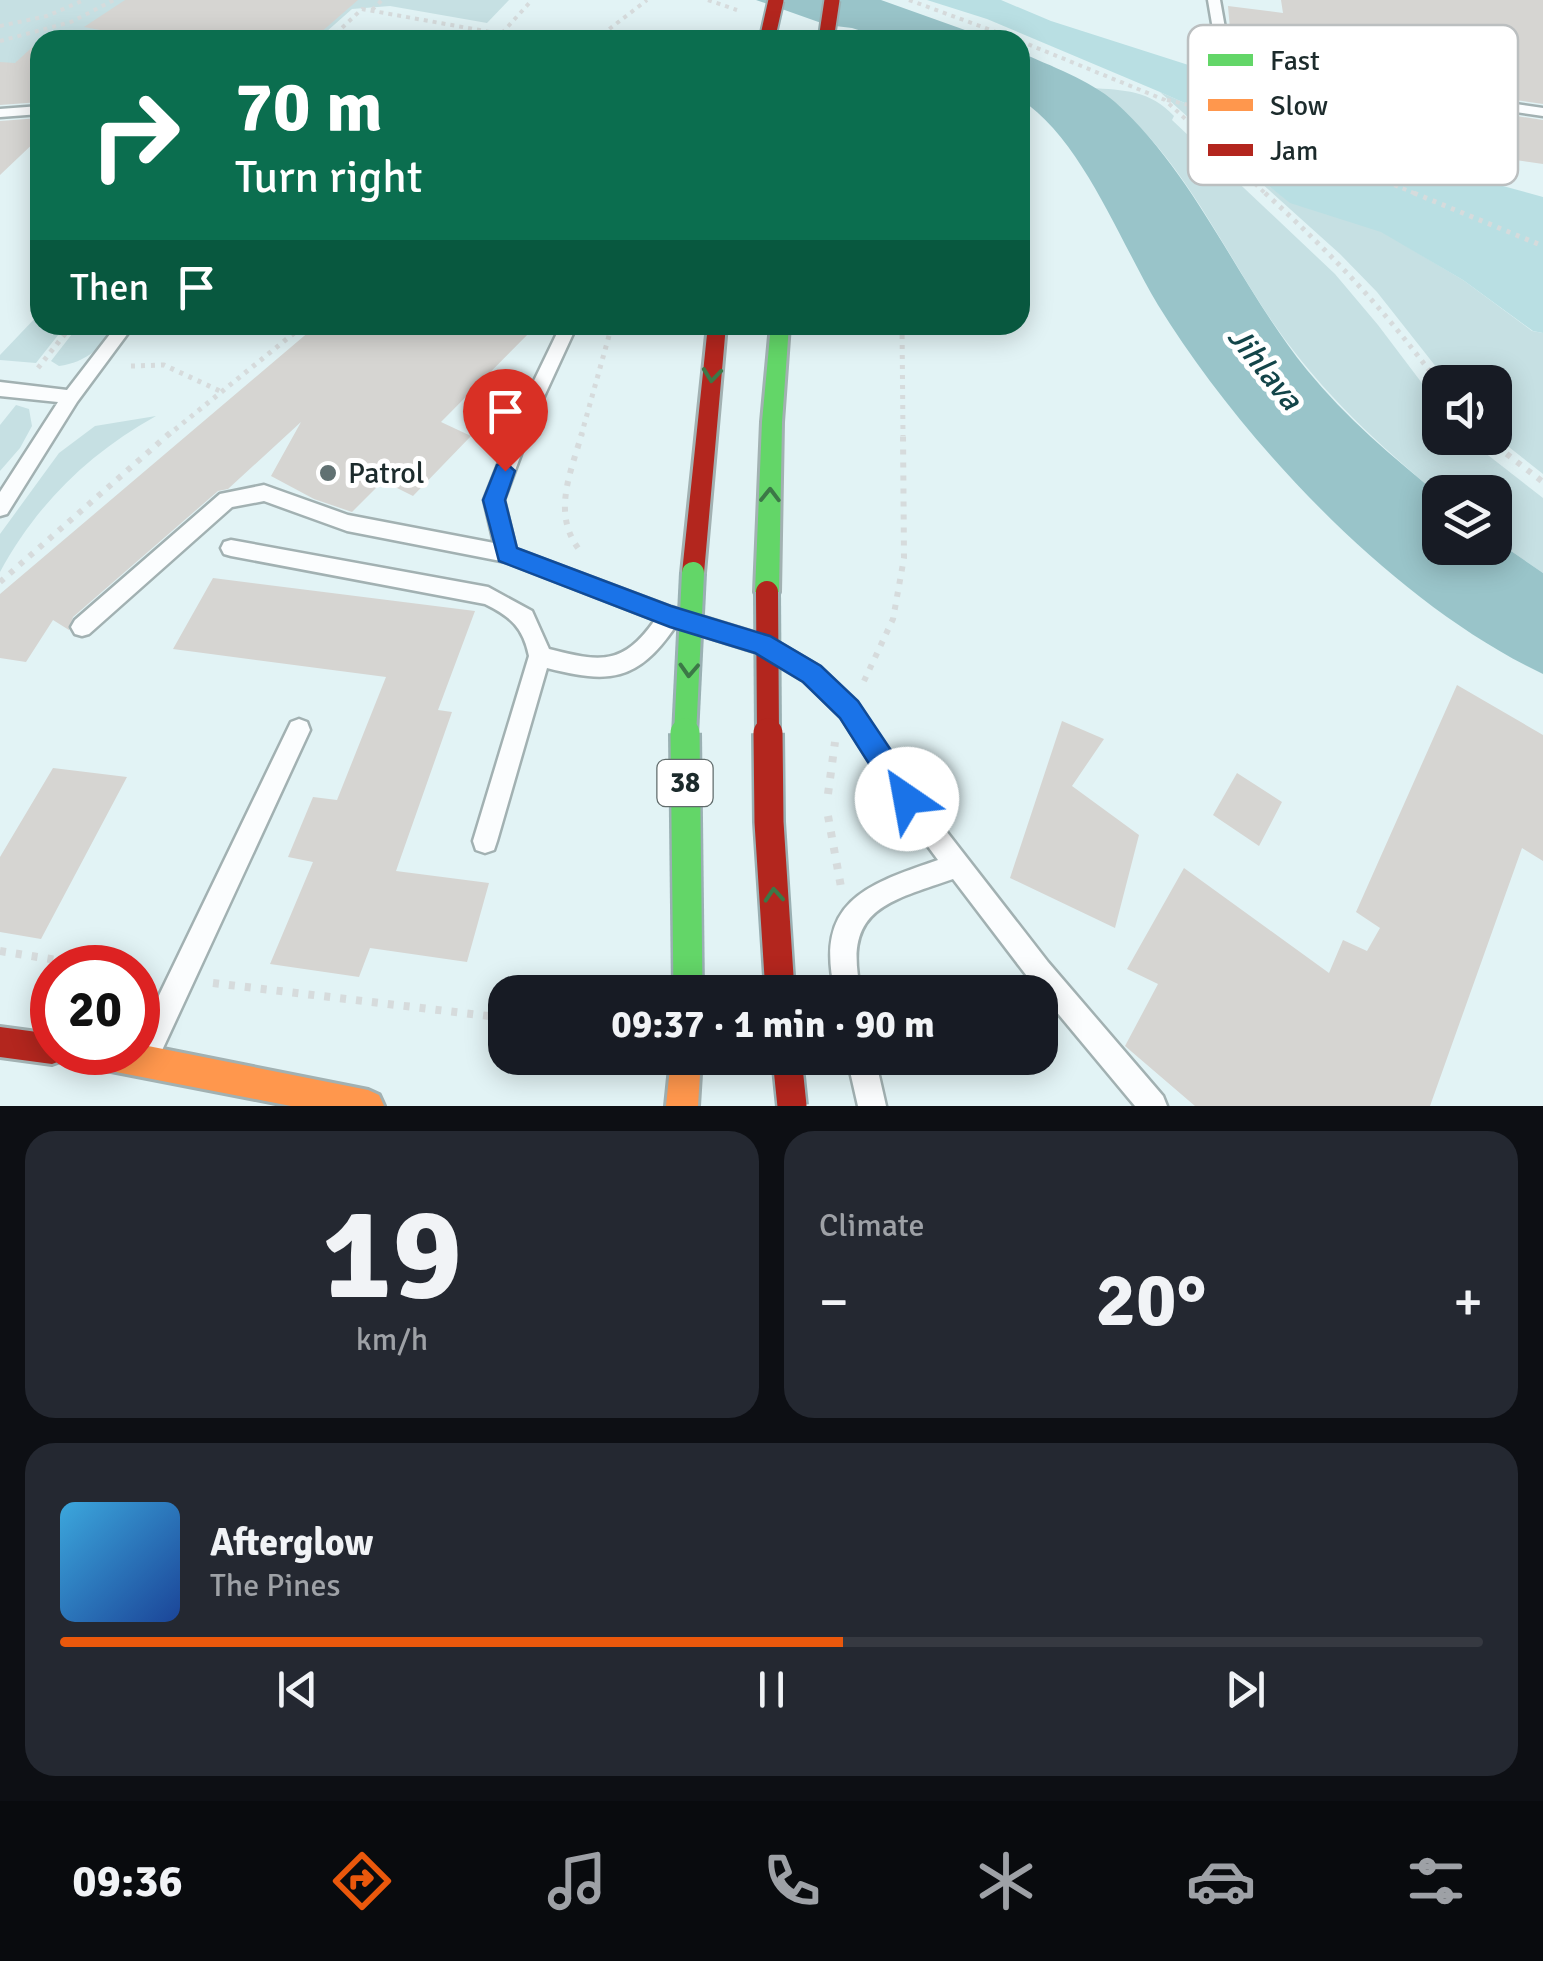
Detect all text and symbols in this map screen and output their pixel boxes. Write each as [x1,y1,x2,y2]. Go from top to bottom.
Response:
legend [1188,25,1518,185]
text: Fast [1270,44,1320,78]
text: 70 m [235,64,383,150]
icon: right [70,70,200,200]
text: Slow [1270,89,1328,123]
text: Jam [1270,134,1318,168]
text: Turn right [235,150,423,205]
icon: arrive [169,260,224,315]
text: Then [70,264,149,311]
water label: Jihlava [1220,318,1311,418]
map controls [1422,365,1512,565]
button: sound [1422,365,1512,455]
one-way arrow [702,367,723,383]
pin [463,369,548,472]
icon: arrive [478,384,533,439]
place label: Patrol [348,455,425,492]
marker: Patrol [317,462,339,484]
button: layers [1422,475,1512,565]
one-way arrow [759,486,781,502]
one-way arrow [678,663,699,679]
position arrow [855,747,959,851]
road number: 38 [658,760,712,806]
one-way arrow [764,887,785,903]
speed limit sign: 20 [30,945,160,1075]
text: 09:37 · 1 min · 90 m [611,1001,935,1048]
text: 19 [322,1175,462,1335]
text: Climate [819,1206,925,1245]
text: 20° [1096,1254,1207,1347]
text: − [819,1268,849,1336]
text: + [1453,1268,1483,1336]
text: km/h [356,1320,428,1359]
text: Afterglow [210,1519,373,1566]
text: The Pines [210,1566,341,1605]
icon: previous [270,1662,325,1717]
icon: pause [744,1662,799,1717]
icon: next [1218,1662,1273,1717]
icon: directions [327,1846,397,1916]
icon: music [542,1846,612,1916]
icon: phone [757,1846,827,1916]
icon: climate [971,1846,1041,1916]
icon: car [1186,1846,1256,1916]
icon: filters [1401,1846,1471,1916]
text: 09:36 [72,1854,183,1909]

